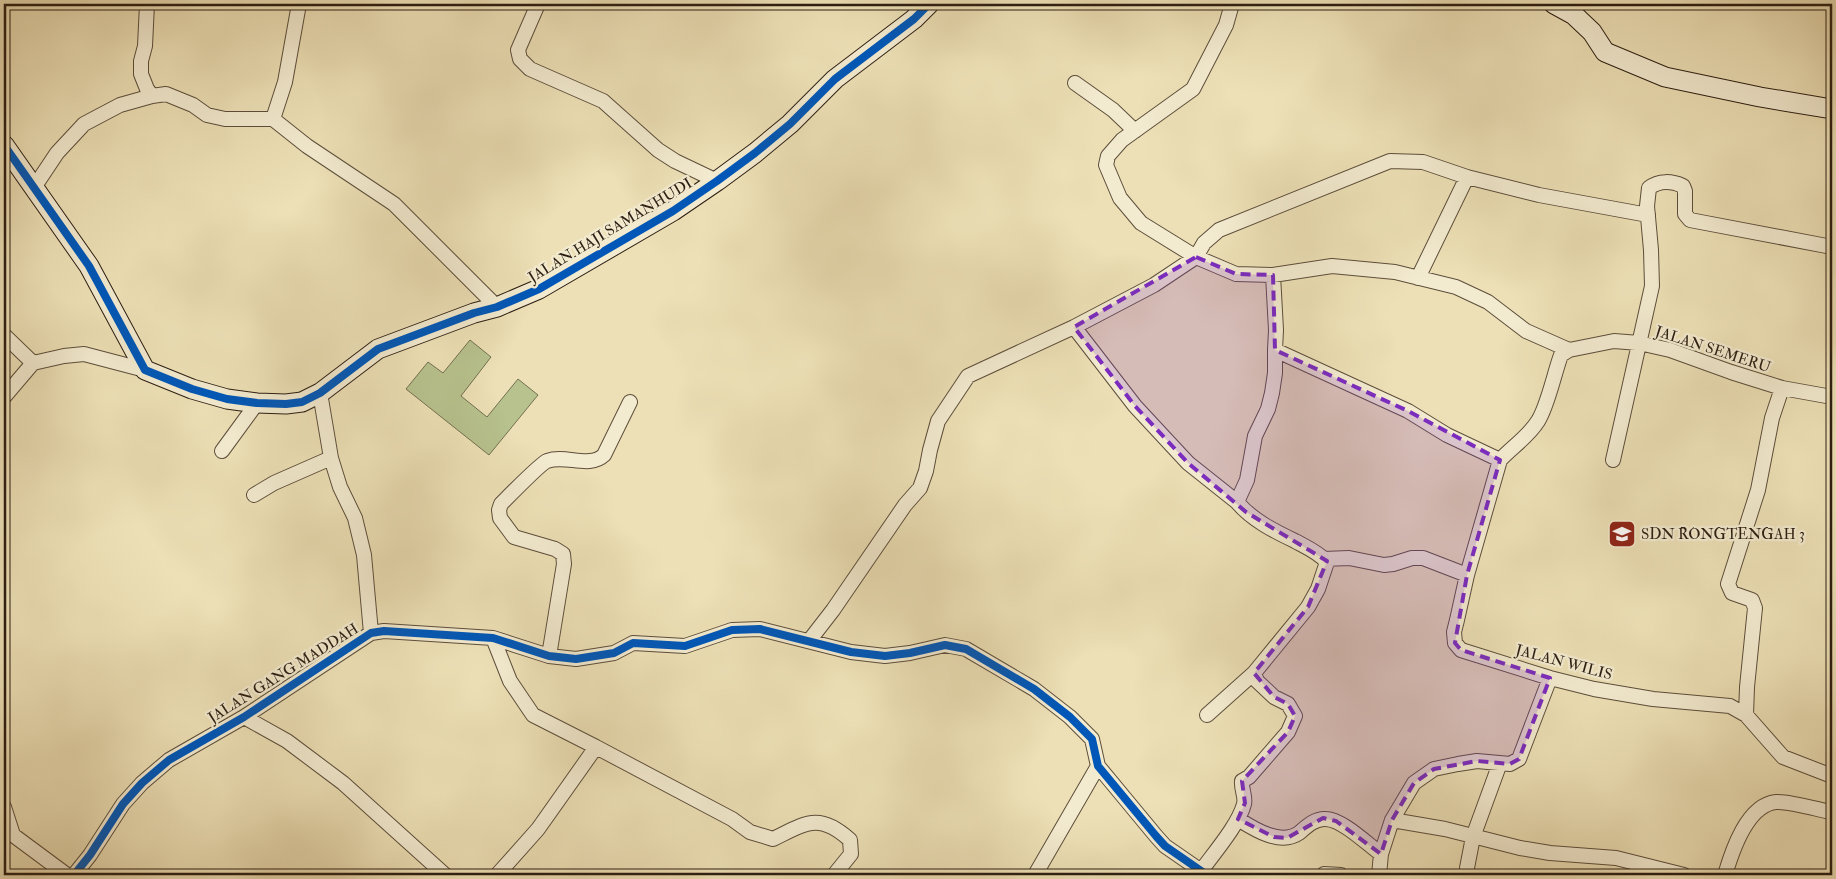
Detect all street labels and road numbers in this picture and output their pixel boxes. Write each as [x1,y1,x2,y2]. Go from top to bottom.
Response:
street label: JALAN HAJI SAMANHUDI [524,174,696,288]
street label: JALAN SEMERU [1651,322,1773,378]
street label: JALAN GANG MADDAH [204,619,363,729]
street label: JALAN WILIS [1512,640,1614,685]

